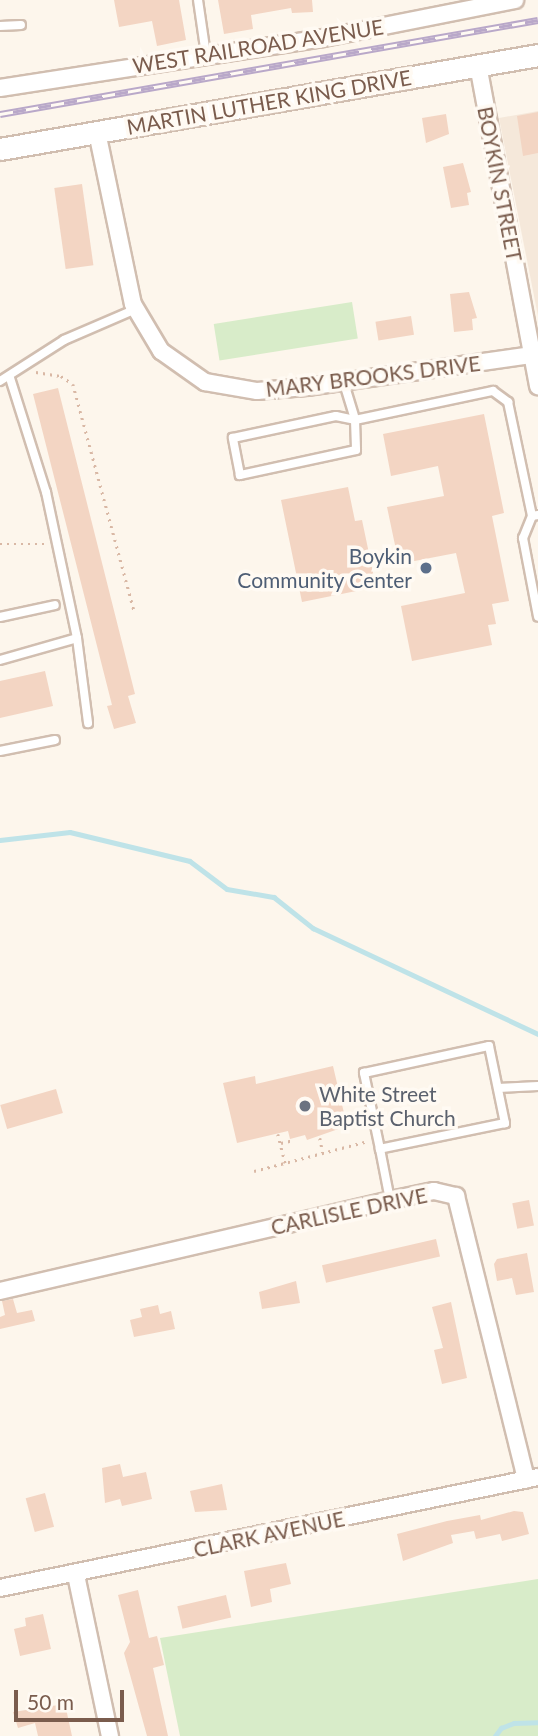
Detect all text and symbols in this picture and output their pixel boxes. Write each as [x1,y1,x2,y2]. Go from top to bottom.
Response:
street label: WEST RAILROAD AVENUE [130,14,386,78]
street label: MARTIN LUTHER KING DRIVE [125,65,413,139]
street label: BOYKIN STREET [473,104,527,264]
street label: MARY BROOKS DRIVE [264,350,482,402]
place label: Boykin Community Center [237,543,412,593]
marker: Boykin Community Center [418,560,434,576]
place label: White Street Baptist Church [319,1081,456,1131]
marker: White Street Baptist Church [297,1098,313,1114]
street label: CARLISLE DRIVE [269,1182,429,1240]
street label: CLARK AVENUE [191,1506,347,1562]
scale bar [18,1676,128,1720]
text: 50 m [27,1689,74,1714]

